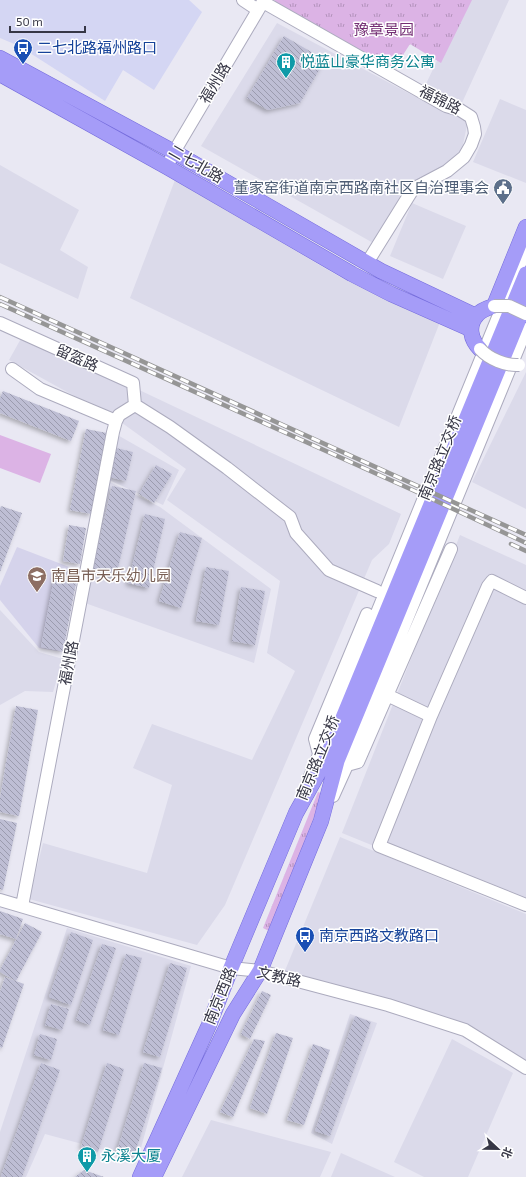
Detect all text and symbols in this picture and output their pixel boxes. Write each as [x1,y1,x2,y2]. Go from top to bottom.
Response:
scale bar [10,8,85,34]
text: 50 m [16,14,43,28]
park label: 豫章景园 [354,20,414,38]
bus stop icon: 二七北路福州路口 [12,37,34,65]
place label: 二七北路福州路口 [37,38,157,56]
building icon: 悦蓝山豪华商务公寓 [275,51,297,79]
place label: 悦蓝山豪华商务公寓 [300,52,435,70]
street label: 福州路 [195,59,233,106]
street label: 福锦路 [416,81,465,117]
street label: 二七北路 [166,140,227,186]
public building icon: 董家窑街道南京西路南社区自治理事会 [492,177,514,205]
place label: 董家窑街道南京西路南社区自治理事会 [234,178,489,196]
street label: 留盔路 [53,340,102,374]
street label: 南京路立交桥 [414,413,464,503]
school or university icon: 南昌市天乐幼儿园 [26,565,48,593]
place label: 南昌市天乐幼儿园 [51,566,171,584]
street label: 福州路 [55,639,81,687]
street label: 南京路立交桥 [292,713,342,803]
bus stop icon: 南京西路文教路口 [294,925,316,953]
place label: 南京西路文教路口 [319,926,439,944]
street label: 文教路 [255,962,303,990]
street label: 南京西路 [199,964,239,1027]
north arrow [478,1129,518,1169]
building icon: 永溪大厦 [76,1145,98,1173]
text: 北 [500,1145,516,1160]
place label: 永溪大厦 [101,1146,161,1164]

